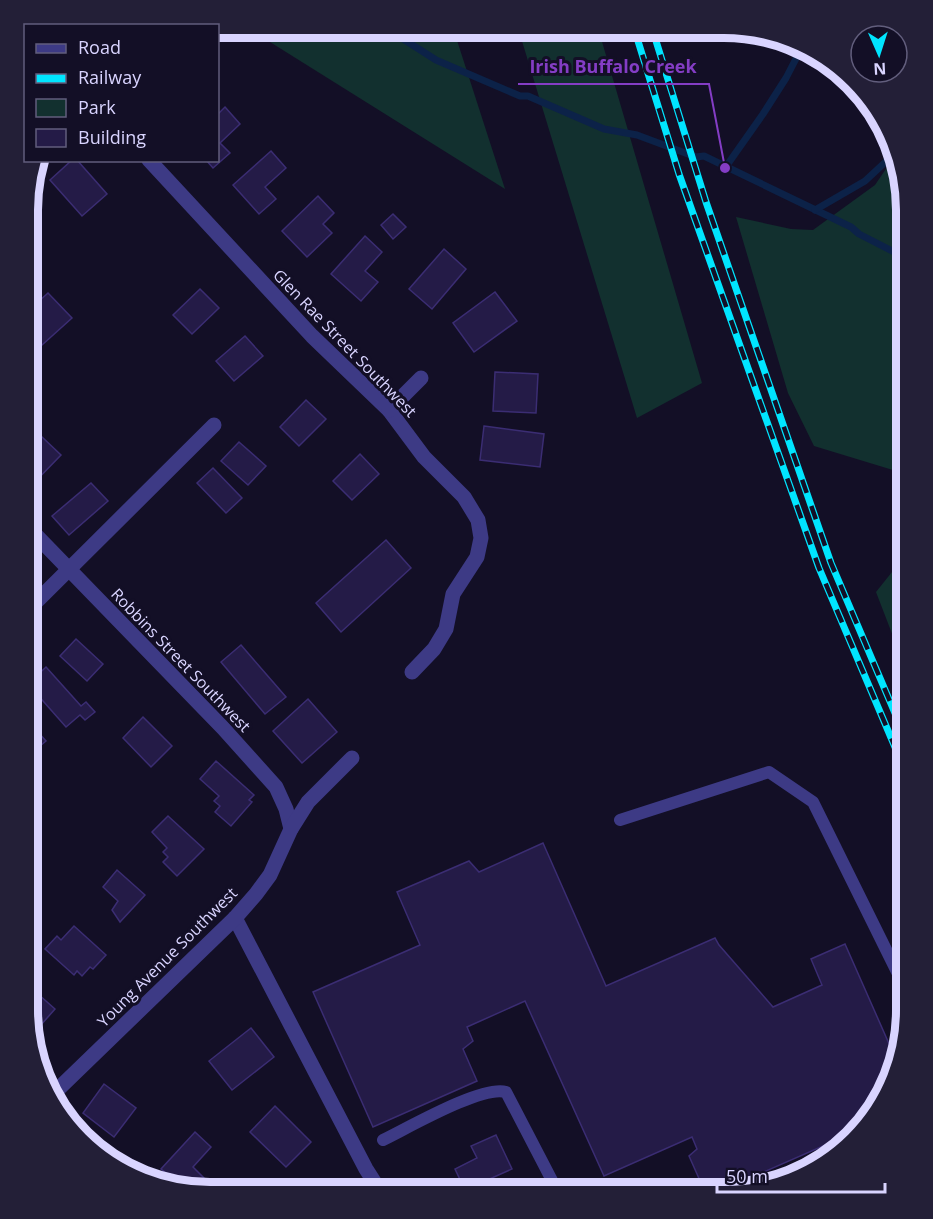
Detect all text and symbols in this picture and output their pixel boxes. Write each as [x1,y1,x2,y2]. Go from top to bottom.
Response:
legend [24,24,219,162]
north arrow [849,24,909,84]
text: Road [78,35,121,59]
callout: Irish Buffalo Creek [518,48,709,84]
text: Irish Buffalo Creek [529,54,697,78]
text: N [873,58,887,80]
text: Railway [78,65,142,89]
text: Park [78,95,116,119]
text: Building [78,125,146,149]
street label: Glen Rae Street Southwest [268,264,422,422]
street label: Robbins Street Southwest [106,583,256,737]
street label: Young Avenue Southwest [92,882,242,1032]
scale bar [717,1156,885,1194]
text: 50 m [726,1164,768,1188]

